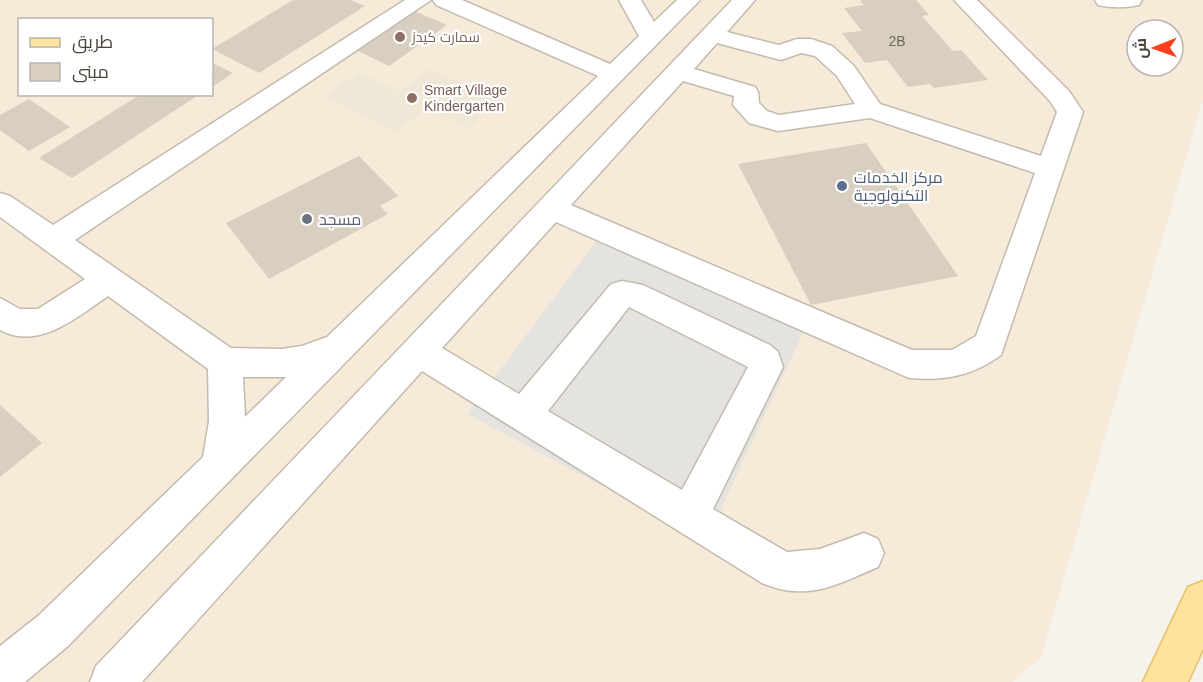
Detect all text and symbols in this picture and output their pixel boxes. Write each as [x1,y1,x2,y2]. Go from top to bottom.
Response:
legend [18,18,213,96]
north arrow [1125,18,1185,78]
place label: سمارت كيدز [411,29,480,45]
marker: سمارت كيدز [393,30,407,44]
text: طريق [72,32,113,54]
house number: 2B [888,33,906,49]
text: ش [1132,38,1150,59]
text: مبنى [72,62,109,83]
place label: Smart Village Kindergarten [424,82,507,114]
marker: Smart Village Kindergarten [405,91,419,105]
place label: مركز الخدمات التكنولوجية [854,169,943,205]
marker: مركز الخدمات التكنولوجية [835,179,849,193]
place label: مسجد [319,211,361,229]
marker: مسجد [300,212,314,226]

